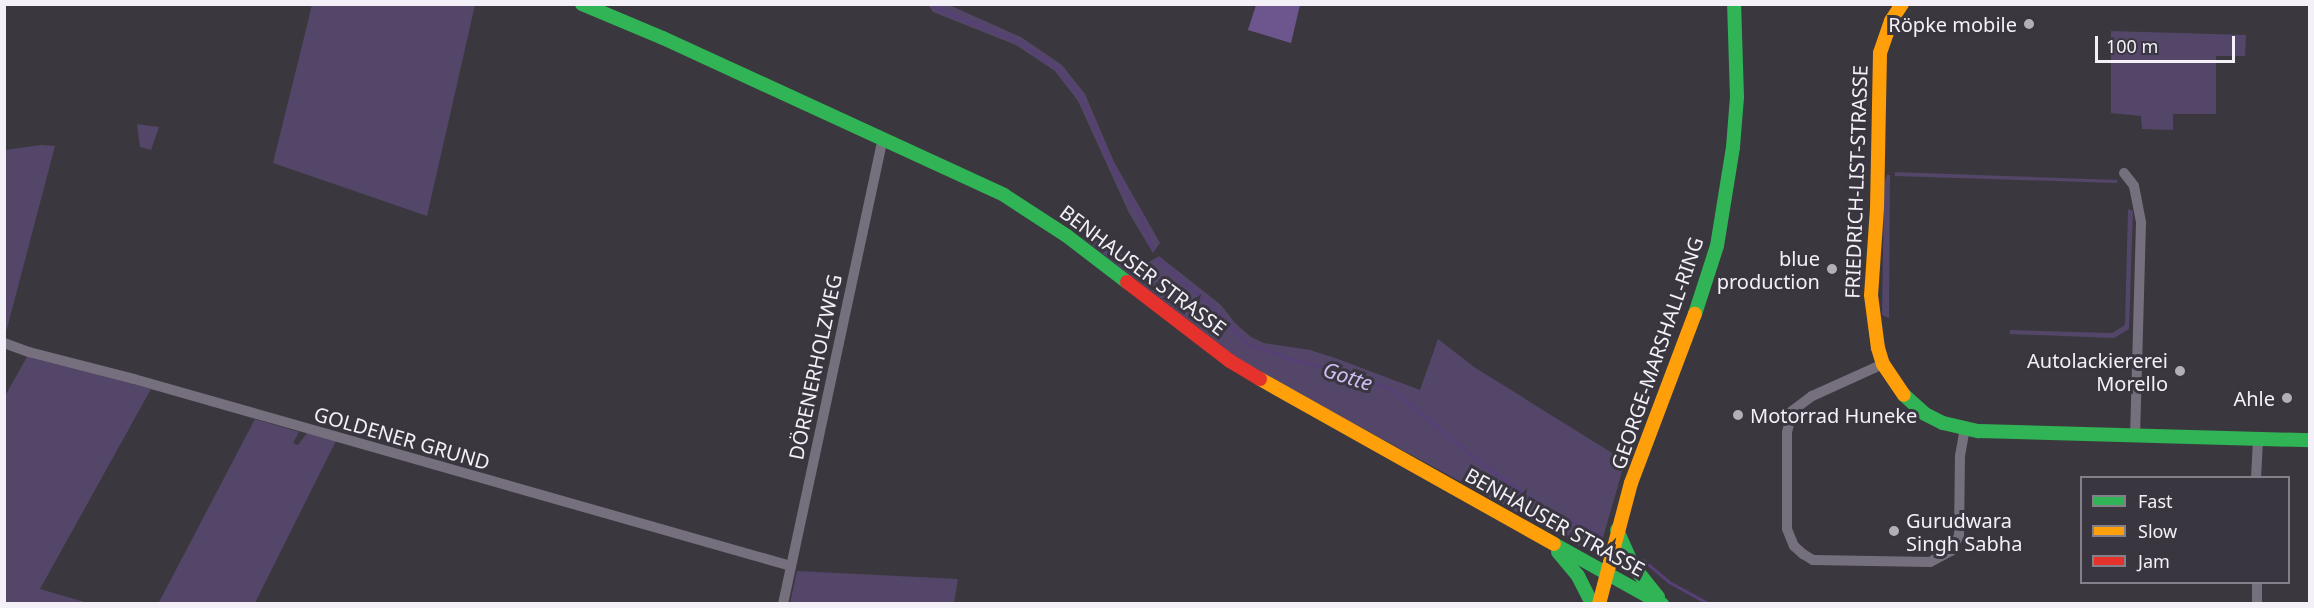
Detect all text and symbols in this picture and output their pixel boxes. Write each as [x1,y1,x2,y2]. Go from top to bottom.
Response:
place label: Röpke mobile [1888,12,2017,36]
marker: Röpke mobile [2022,17,2036,31]
scale bar [2098,24,2238,62]
text: 100 m [2106,34,2158,58]
street label: FRIEDRICH-LIST-STRASSE [1840,65,1872,299]
street label: BENHAUSER STRASSE [1055,200,1231,340]
street label: GEORGE-MARSHALL-RING [1606,234,1708,472]
place label: blue production [1717,246,1820,293]
marker: blue production [1825,262,1839,276]
street label: DÖRENERHOLZWEG [784,272,846,462]
place label: Autolackiererei Morello [2027,348,2168,395]
water label: Gotte [1320,356,1376,396]
marker: Autolackiererei Morello [2173,364,2187,378]
place label: Ahle [2233,386,2275,410]
marker: Ahle [2280,391,2294,405]
street label: GOLDENER GRUND [311,401,493,475]
place label: Motorrad Huneke [1750,403,1917,427]
marker: Motorrad Huneke [1731,408,1745,422]
street label: BENHAUSER STRASSE [1461,463,1649,581]
legend [2080,476,2290,584]
text: Fast [2138,489,2173,513]
place label: Gurudwara Singh Sabha [1906,508,2022,555]
text: Slow [2138,519,2177,543]
marker: Gurudwara Singh Sabha [1887,524,1901,538]
text: Jam [2138,549,2170,573]

